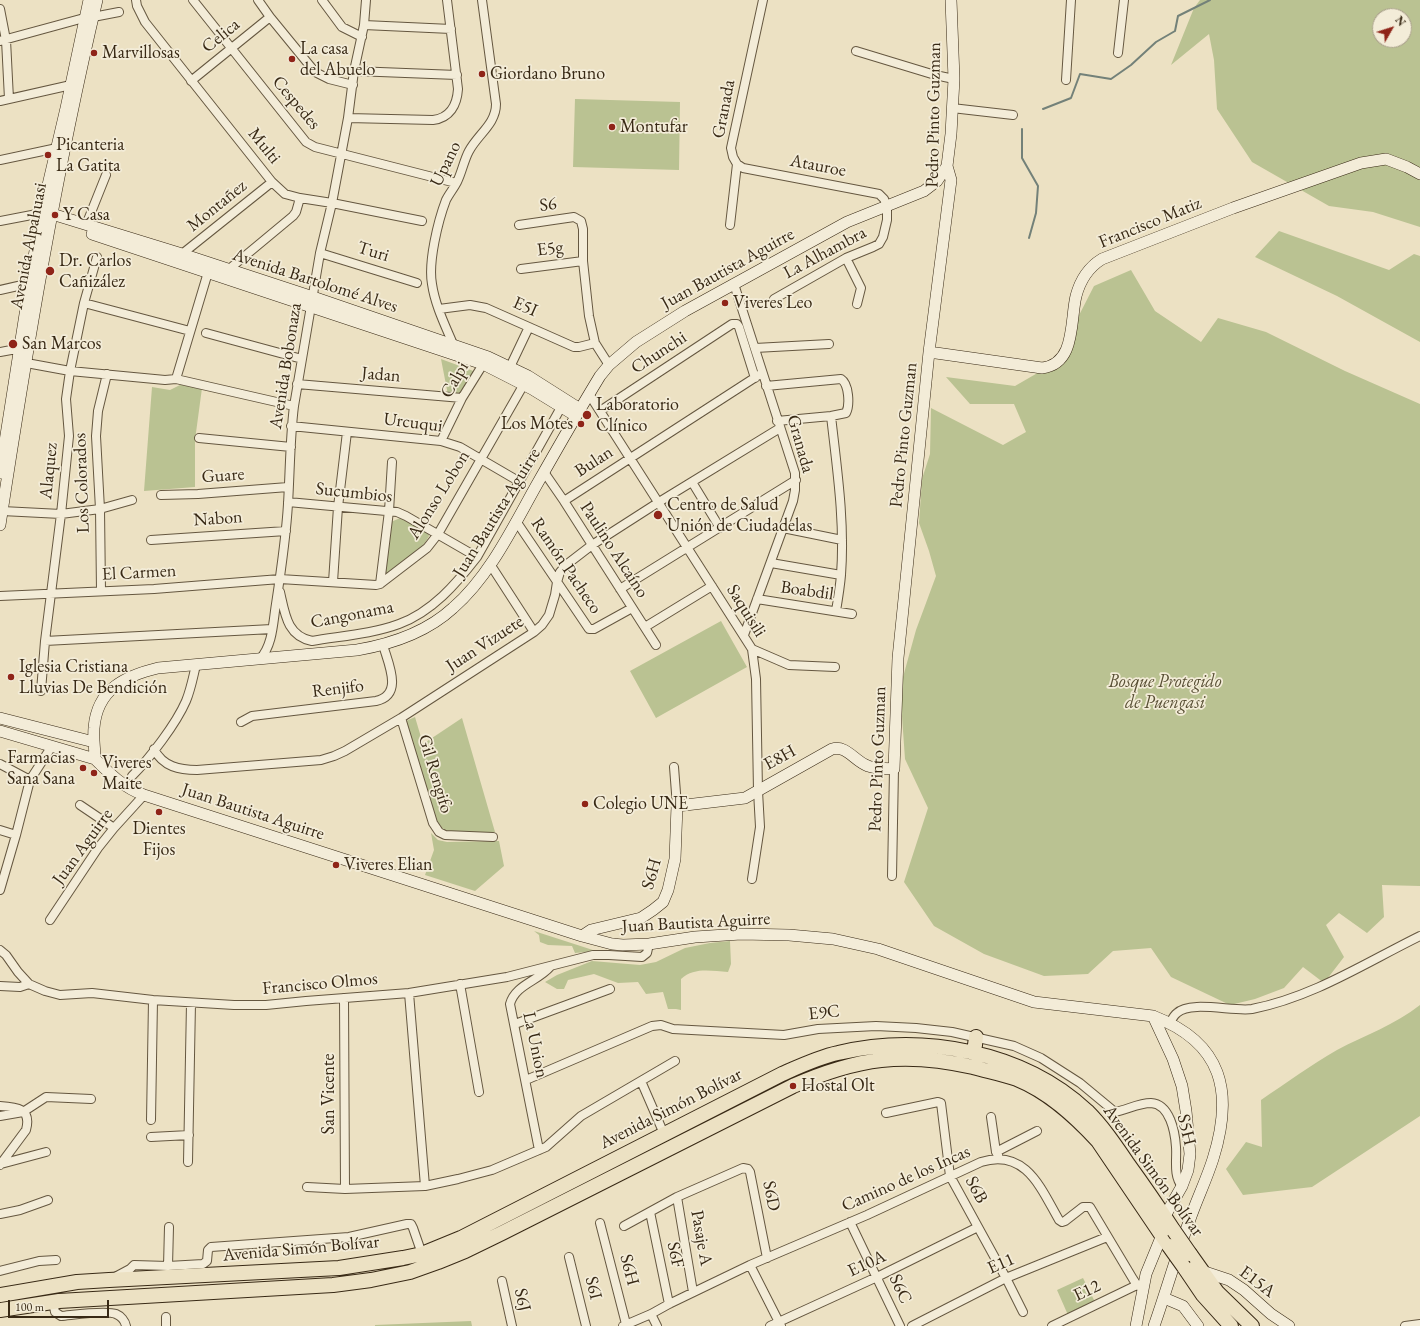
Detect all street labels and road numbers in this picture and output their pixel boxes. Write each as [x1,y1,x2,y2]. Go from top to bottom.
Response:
street label: Celica [198,14,244,58]
street label: Pedro Pinto Guzman [922,42,946,188]
street label: Cespedes [267,72,325,134]
street label: Granada [708,78,740,140]
street label: Multi [243,124,285,168]
street label: Upano [426,138,466,190]
street label: Atauroe [788,150,848,182]
street label: Montañez [183,175,251,237]
street label: Avenida Alpahuasi [6,181,52,311]
street label: S6 [538,193,558,217]
street label: Francisco Matiz [1096,193,1204,253]
street label: La Alhambra [780,222,870,284]
street label: Juan Bautista Aguirre [658,224,798,314]
street label: Turi [355,237,391,267]
street label: E5g [535,237,565,261]
street label: Avenida Bartolomé Alves [230,244,400,318]
street label: E5I [509,292,541,322]
street label: Avenida Bobonaza [265,301,307,431]
street label: Chunchi [627,327,691,379]
street label: Calpi [436,358,474,402]
street label: Pedro Pinto Guzman [886,361,922,509]
street label: Jadan [361,363,401,387]
street label: Urcuqui [382,409,444,437]
street label: Granada [781,413,819,475]
street label: Los Colorados [69,432,95,534]
street label: Alaquez [35,442,63,500]
street label: Bulan [571,442,617,482]
street label: Juan Bautista Aguirre [448,444,546,582]
street label: Alonso Lobon [403,447,475,543]
street label: Guare [201,464,245,488]
street label: Sucumbios [315,478,393,508]
street label: Paulino Alcaíno [575,498,653,602]
street label: Nabon [193,507,243,531]
street label: Ramón Pacheco [526,514,606,618]
street label: El Carmen [101,560,177,586]
street label: Boabdil [779,577,835,605]
street label: Saquisili [722,581,770,641]
street label: Cangonama [309,596,395,634]
street label: Juan Vizuete [442,611,528,677]
street label: Renjifo [311,675,365,703]
street label: Pedro Pinto Guzman [865,686,891,832]
street label: Gil Rengifo [413,732,457,816]
street label: E8H [760,740,800,776]
street label: Juan Bautista Aguirre [179,779,327,845]
street label: Juan Aguirre [48,805,118,889]
street label: S6H [637,856,667,892]
street label: Juan Bautista Aguirre [621,908,771,938]
street label: Francisco Olmos [261,968,379,1000]
street label: E9C [807,1001,841,1025]
street label: La Union [517,1010,553,1080]
street label: San Vicente [318,1054,340,1134]
street label: Avenida Simón Bolívar [596,1064,746,1154]
street label: Avenida Simón Bolívar [1098,1101,1208,1241]
street label: S5H [1172,1112,1200,1148]
street label: Camino de los Incas [838,1141,974,1217]
street label: S6B [960,1173,992,1207]
street label: S6D [757,1179,785,1213]
street label: Pasaje A [685,1208,717,1268]
street label: Avenida Simón Bolívar [222,1231,380,1267]
street label: S6F [662,1240,688,1270]
street label: E10A [844,1246,890,1282]
street label: E11 [984,1249,1018,1279]
street label: S6H [614,1252,644,1288]
street label: E15A [1235,1261,1279,1303]
street label: S6C [884,1271,916,1307]
street label: S6I [580,1274,606,1302]
street label: E12 [1070,1275,1104,1307]
street label: S6J [509,1286,535,1314]

